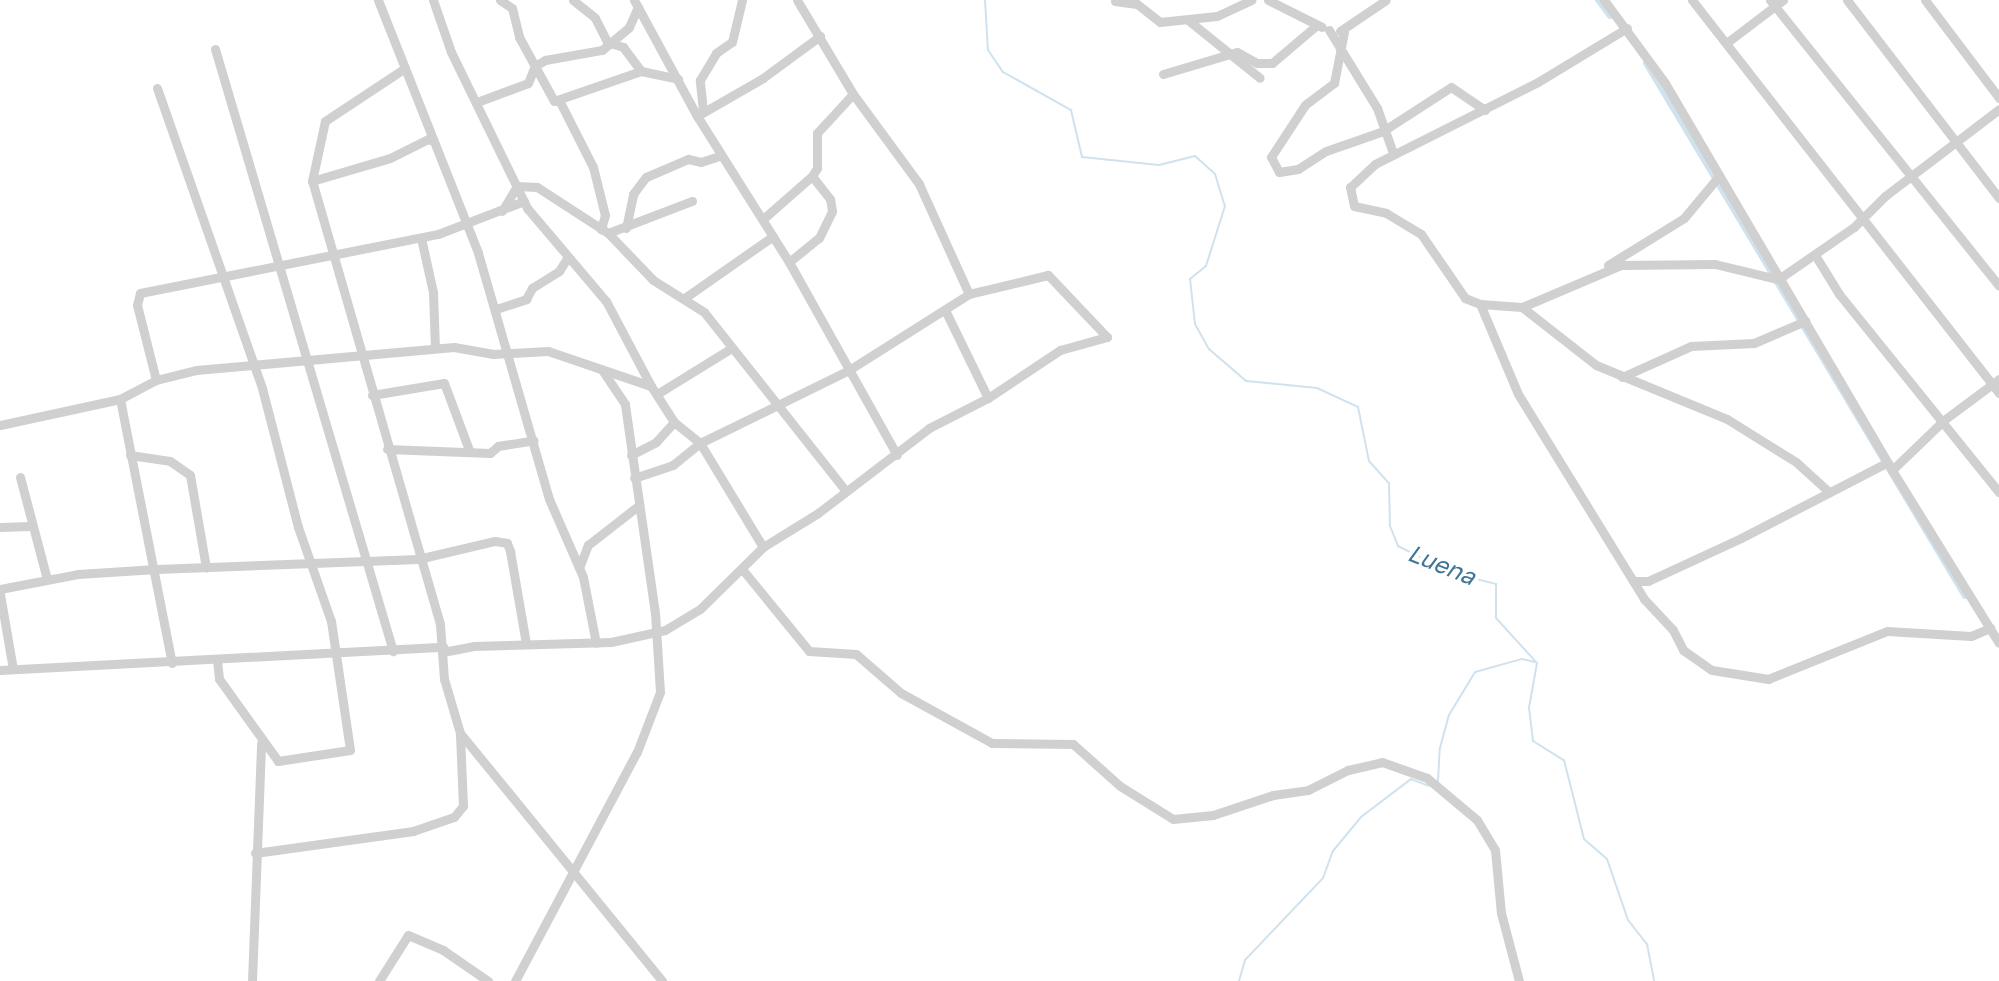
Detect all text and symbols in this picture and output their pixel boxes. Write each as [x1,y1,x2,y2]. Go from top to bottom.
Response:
water label: Luena [1404,538,1480,590]

